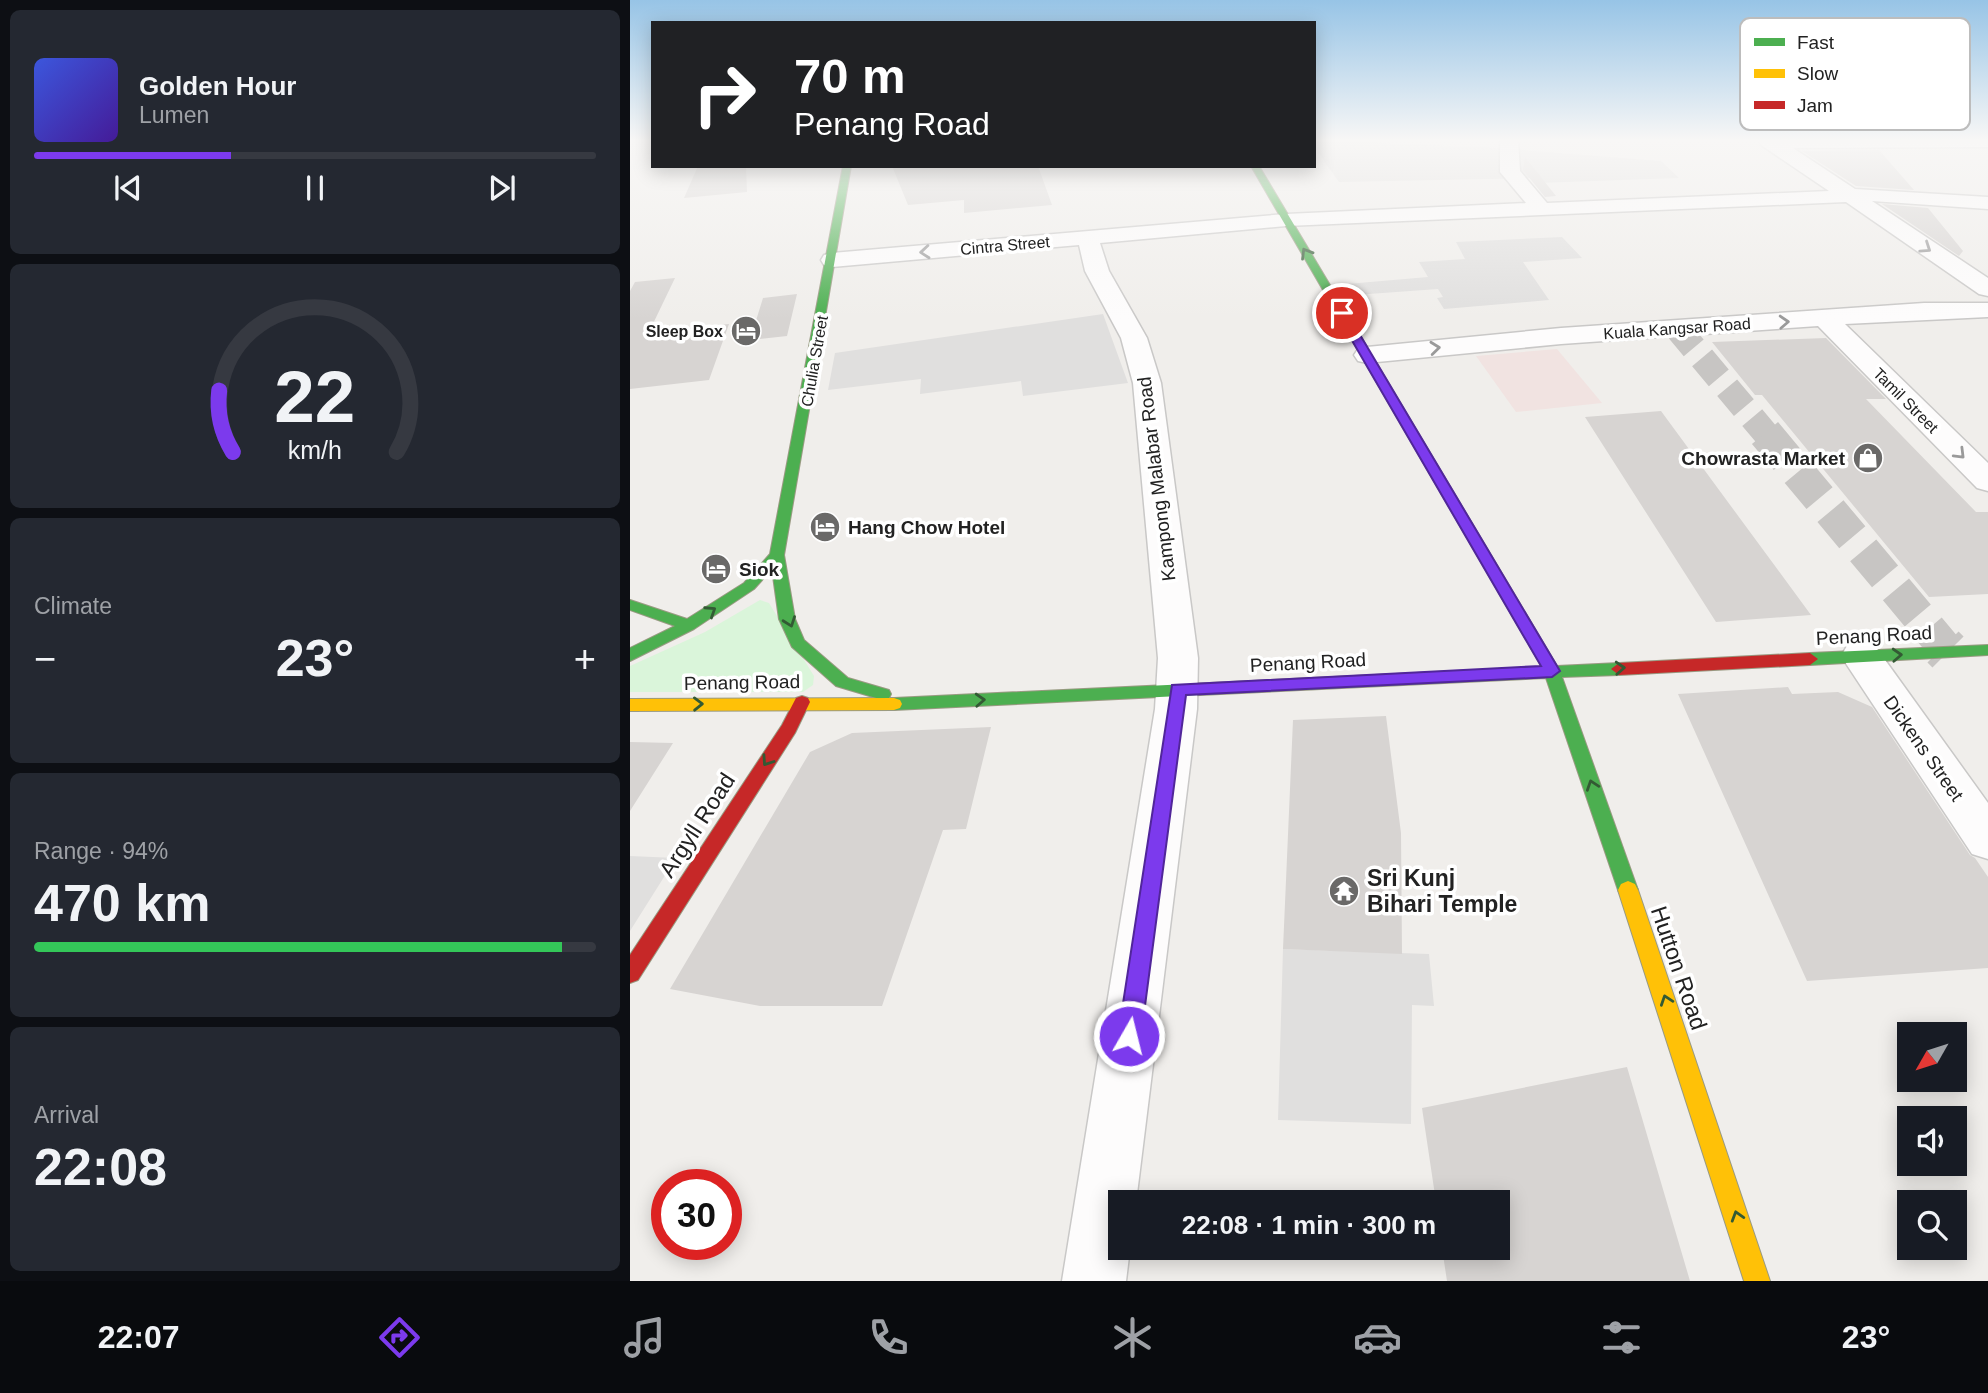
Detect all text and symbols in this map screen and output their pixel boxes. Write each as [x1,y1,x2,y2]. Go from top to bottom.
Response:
legend [1740,18,1970,130]
text: Fast [1797,32,1835,53]
icon: right [679,49,770,140]
text: 70 m [794,49,906,103]
text: Slow [1797,63,1838,84]
text: Golden Hour [139,71,296,101]
text: Jam [1797,95,1833,116]
text: Lumen [139,102,209,128]
text: Penang Road [794,106,990,142]
icon: previous [109,169,147,207]
icon: pause [296,169,334,207]
icon: next [483,169,521,207]
street label: Cintra Street [960,233,1051,258]
one-way arrow [1918,239,1931,252]
one-way arrow [920,244,931,259]
one-way arrow [1301,248,1314,261]
pin [1312,283,1372,343]
icon: arrive [1323,294,1361,332]
hotel icon: Sleep Box [729,314,763,348]
street label: Chulia Street [798,314,831,408]
one-way arrow [1778,314,1789,329]
street label: Kuala Kangsar Road [1603,315,1751,342]
place label: Sleep Box [646,323,723,340]
one-way arrow [1429,341,1440,356]
text: 22 [275,357,355,438]
street label: Tamil Street [1870,364,1942,437]
street label: Kampong Malabar Road [1134,375,1179,582]
text: km/h [288,436,342,464]
shop icon: Chowrasta Market [1851,441,1885,475]
one-way arrow [1952,445,1965,458]
place label: Chowrasta Market [1681,448,1846,469]
hotel icon: Hang Chow Hotel [808,510,842,544]
place label: Hang Chow Hotel [848,517,1005,538]
hotel icon: Siok [699,552,733,586]
place label: Siok [739,559,780,580]
text: Climate [34,593,112,619]
one-way arrow [704,606,717,619]
one-way arrow [781,615,795,627]
street label: Penang Road [1815,622,1933,649]
text: 23° [276,629,354,687]
text: − [34,638,56,680]
text: + [574,638,596,680]
one-way arrow [1891,647,1902,662]
street label: Penang Road [1249,649,1367,676]
one-way arrow [1615,660,1626,675]
street label: Penang Road [684,671,800,694]
street label: Dickens Street [1880,692,1968,806]
one-way arrow [975,693,986,708]
one-way arrow [693,696,704,712]
one-way arrow [762,753,775,766]
street label: Argyll Road [654,768,740,882]
one-way arrow [1586,779,1600,791]
text: Range · 94% [34,838,168,864]
place label: Sri Kunj Bihari Temple [1367,865,1517,917]
text: 470 km [34,874,210,932]
temple icon: Sri Kunj Bihari Temple [1327,874,1361,908]
street label: Hutton Road [1646,903,1712,1033]
one-way arrow [1660,994,1674,1006]
position arrow [1092,999,1166,1073]
north arrow [1897,1022,1967,1092]
map controls [1897,1022,1967,1260]
text: Arrival [34,1102,99,1128]
button: sound [1897,1106,1967,1176]
text: 22:08 [34,1138,167,1196]
speed limit sign: 30 [651,1169,742,1260]
button: search [1897,1190,1967,1260]
text: 22:08 · 1 min · 300 m [1182,1210,1436,1240]
one-way arrow [1731,1210,1745,1223]
icon: directions [375,1313,424,1362]
icon: music [620,1313,669,1362]
icon: phone [864,1313,913,1362]
icon: climate [1108,1313,1157,1362]
icon: car [1353,1313,1402,1362]
icon: filters [1597,1313,1646,1362]
text: 22:07 [98,1319,180,1355]
text: 23° [1842,1319,1890,1355]

